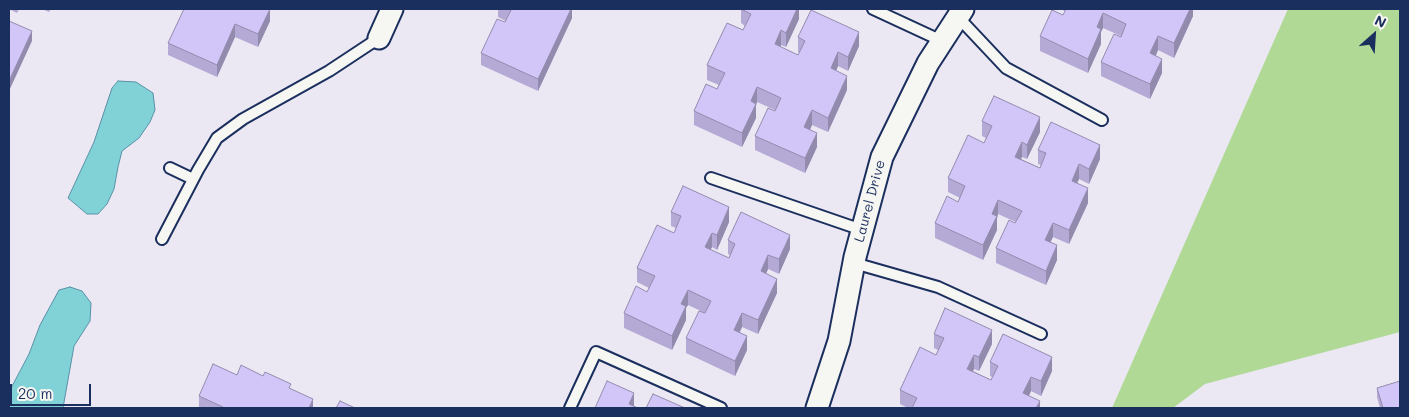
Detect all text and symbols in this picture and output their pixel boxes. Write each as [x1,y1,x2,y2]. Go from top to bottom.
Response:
north arrow [1349,10,1399,60]
text: N [1372,10,1390,32]
street label: Laurel Drive [851,158,889,244]
scale bar [12,374,94,406]
text: 20 m [18,383,52,403]

